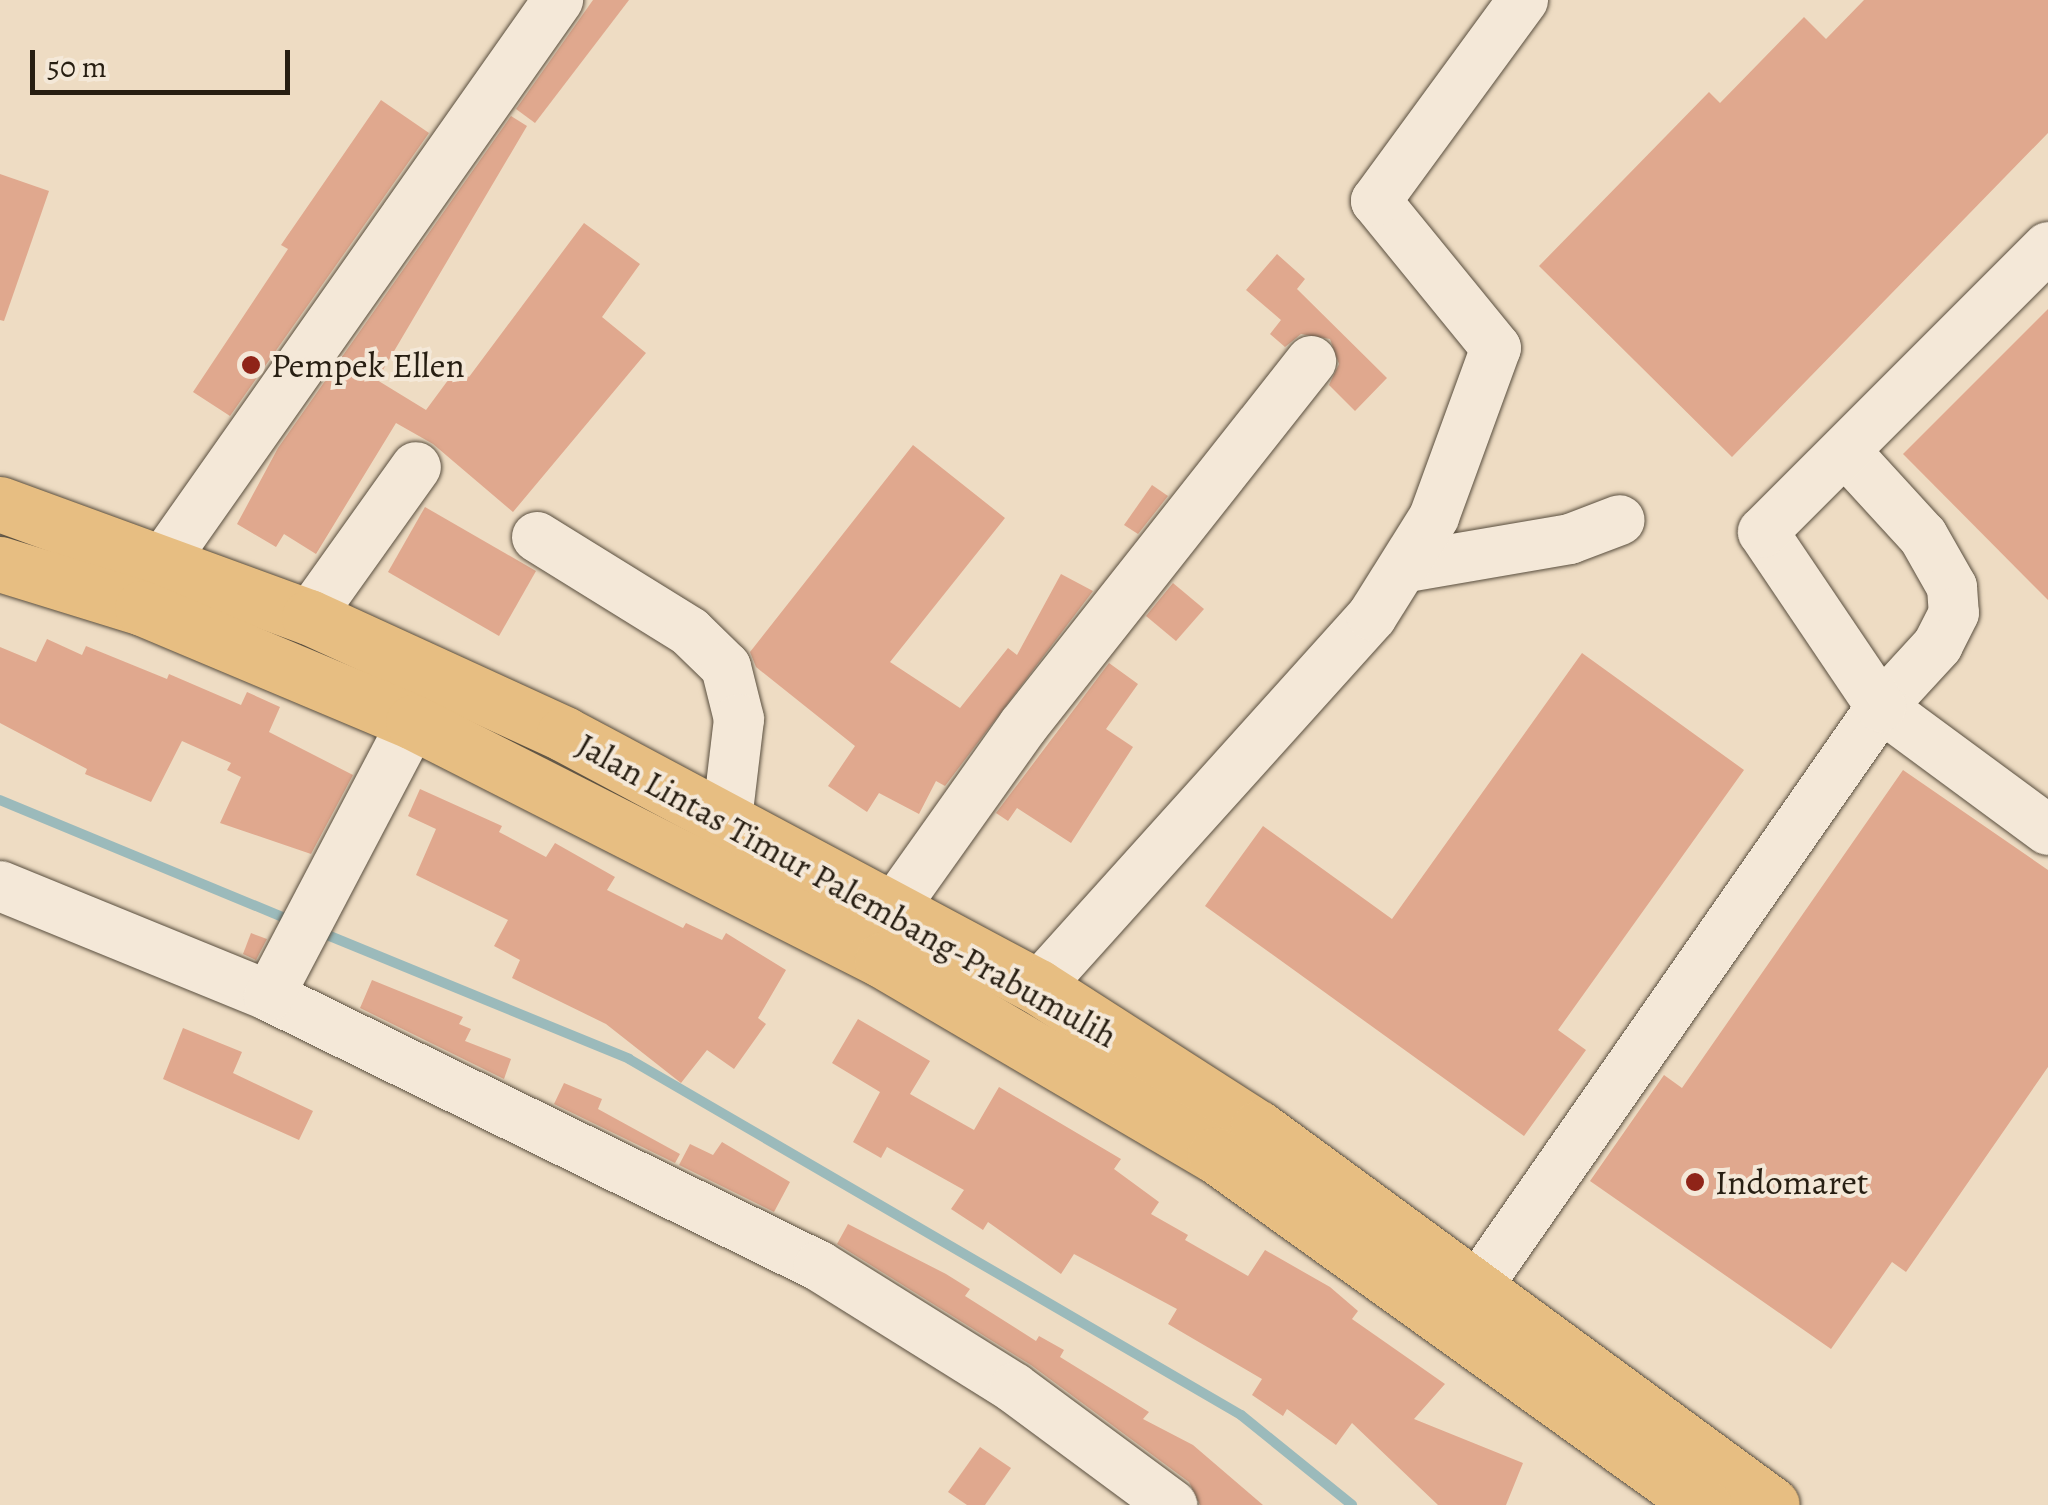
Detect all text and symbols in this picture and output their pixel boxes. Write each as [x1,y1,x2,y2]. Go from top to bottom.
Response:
scale bar [35,30,295,92]
text: 50 m [47,47,107,87]
place label: Pempek Ellen [271,344,465,386]
marker: Pempek Ellen [240,354,262,376]
street label: Jalan Lintas Timur Palembang-Prabumulih [570,723,1124,1057]
place label: Indomaret [1715,1161,1868,1203]
marker: Indomaret [1684,1171,1706,1193]

